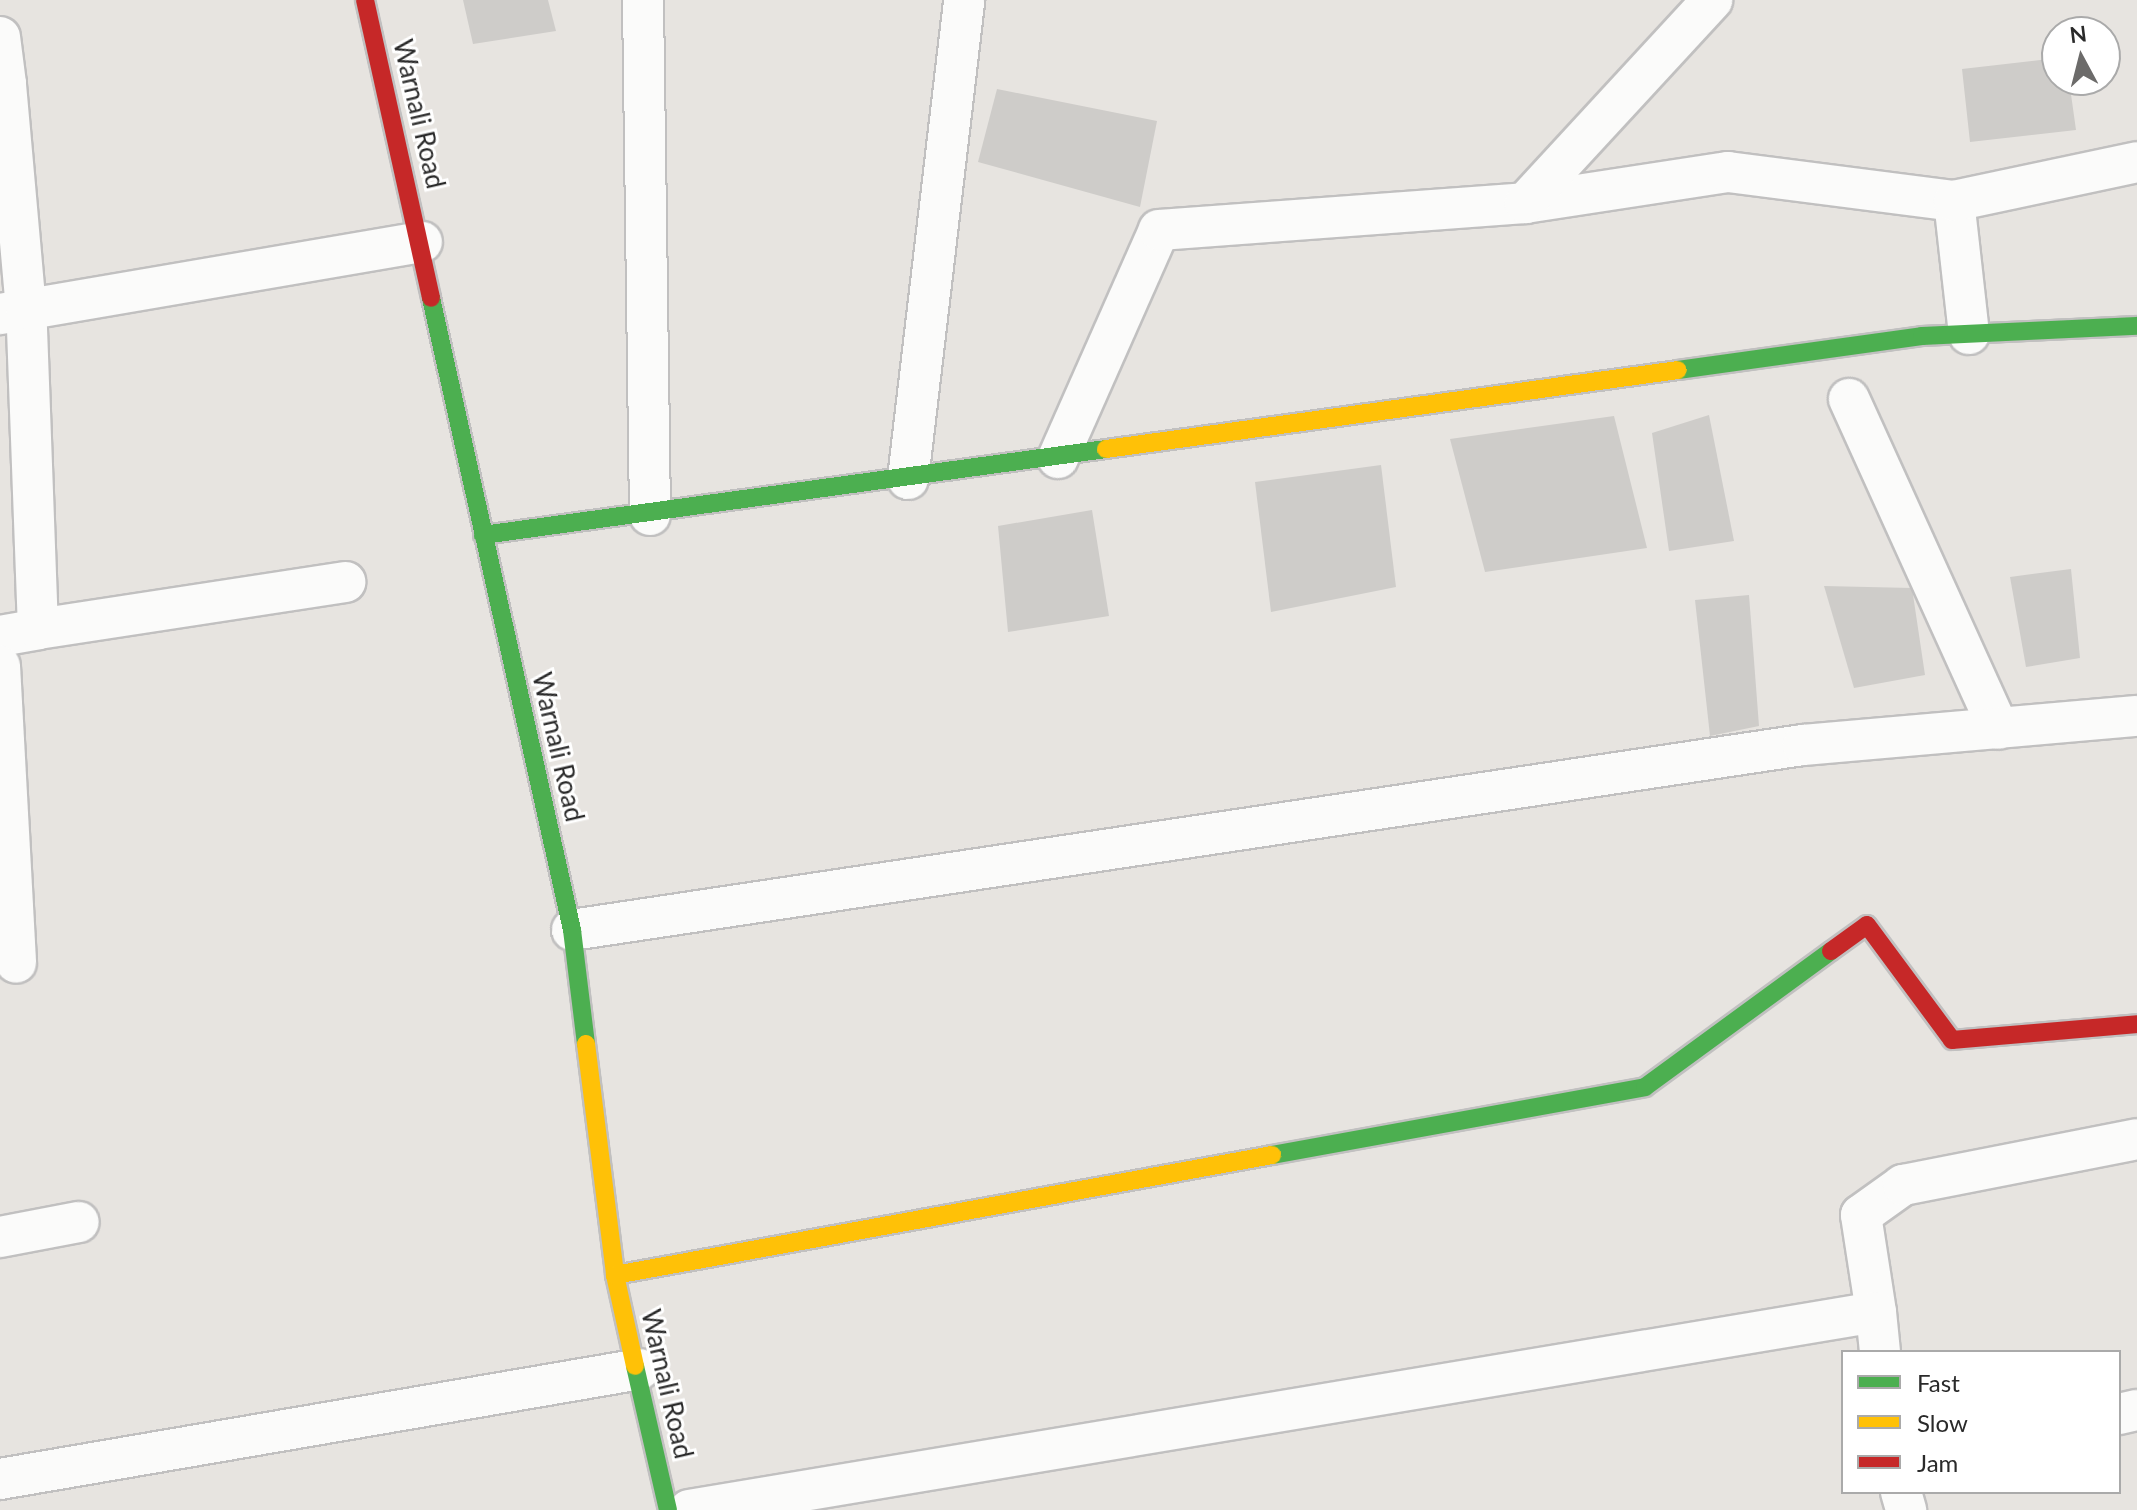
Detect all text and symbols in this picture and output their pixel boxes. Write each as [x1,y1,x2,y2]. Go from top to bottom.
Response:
north arrow [2041,16,2121,96]
text: N [2068,19,2088,48]
street label: Warnali Road [387,36,451,192]
street label: Warnali Road [526,669,590,825]
street label: Warnali Road [635,1306,699,1462]
legend [1841,1350,2121,1494]
text: Fast [1917,1368,1960,1397]
text: Slow [1917,1408,1968,1437]
text: Jam [1917,1448,1958,1477]

